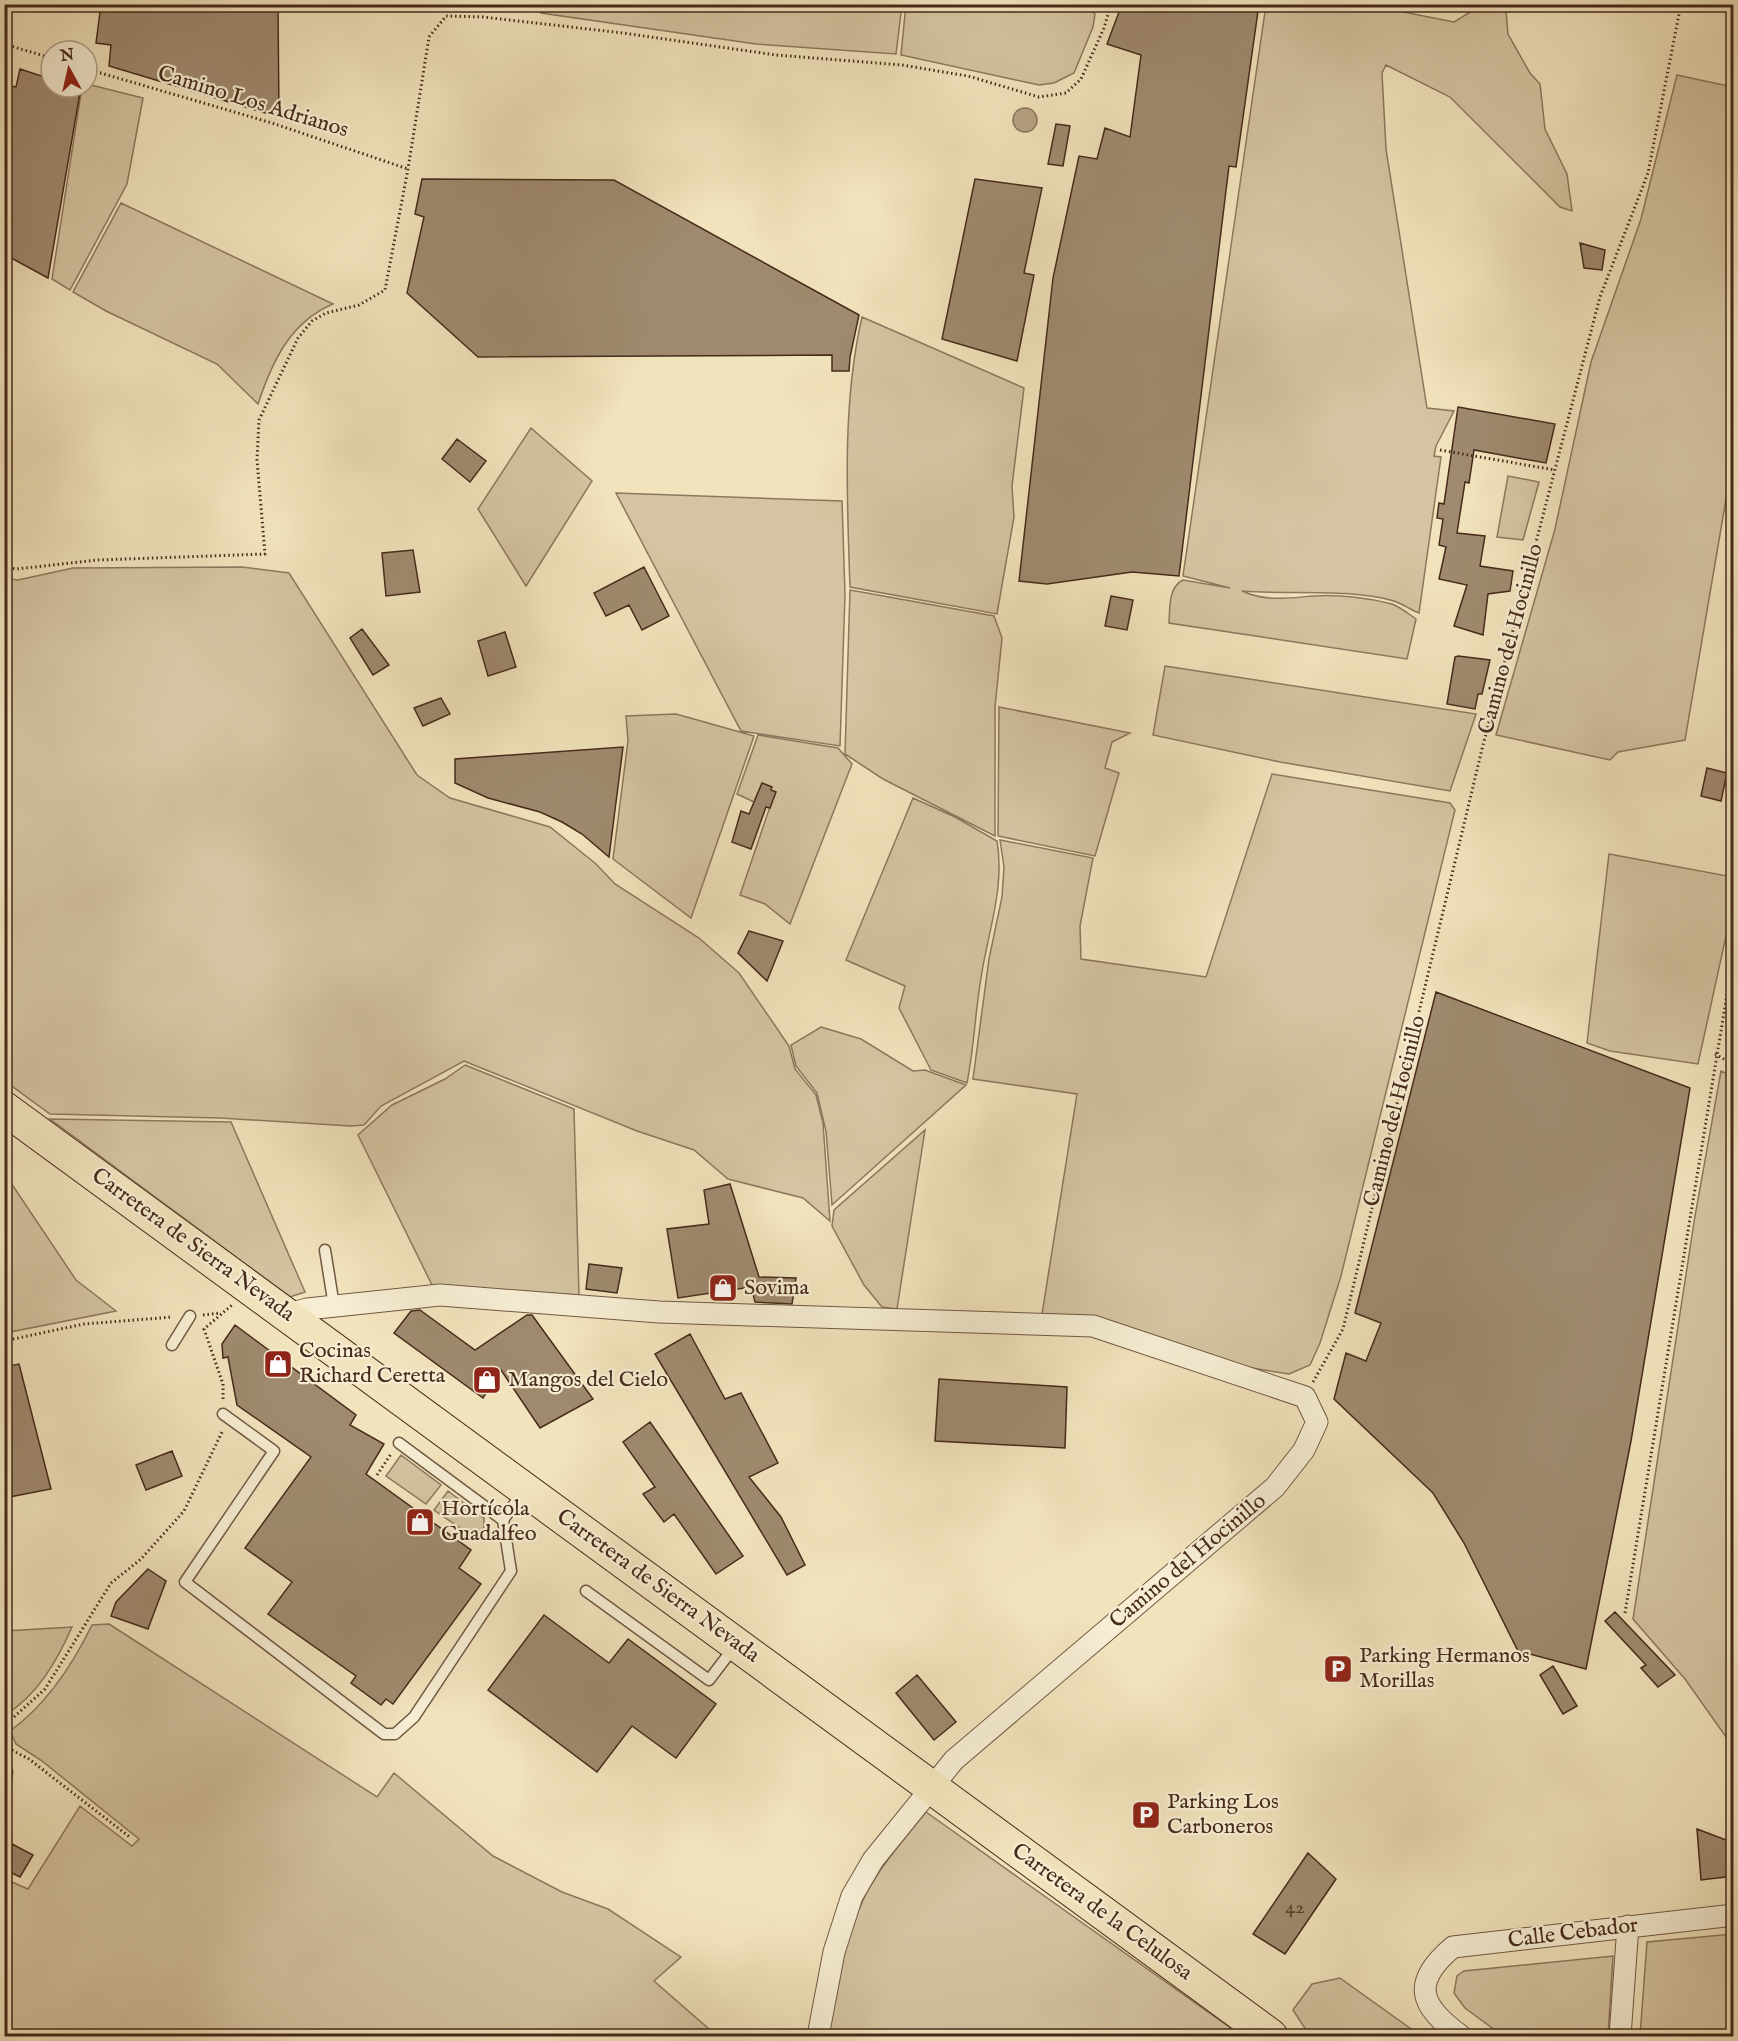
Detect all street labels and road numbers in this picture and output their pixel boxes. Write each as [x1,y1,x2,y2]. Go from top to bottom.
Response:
street label: Camino Los Adrianos [154,60,352,144]
street label: Camino del Hocinillo [1472,540,1550,737]
street label: Camino del Hocinillo [1358,1012,1432,1210]
street label: Carretera de Sierra Nevada [86,1162,301,1329]
street label: Camino del Hocinillo [1104,1487,1272,1635]
street label: Carretera de Sierra Nevada [551,1503,766,1670]
street label: Carretera de la Celulosa [1006,1837,1198,1987]
street label: Calle Cebador [1506,1911,1640,1955]

